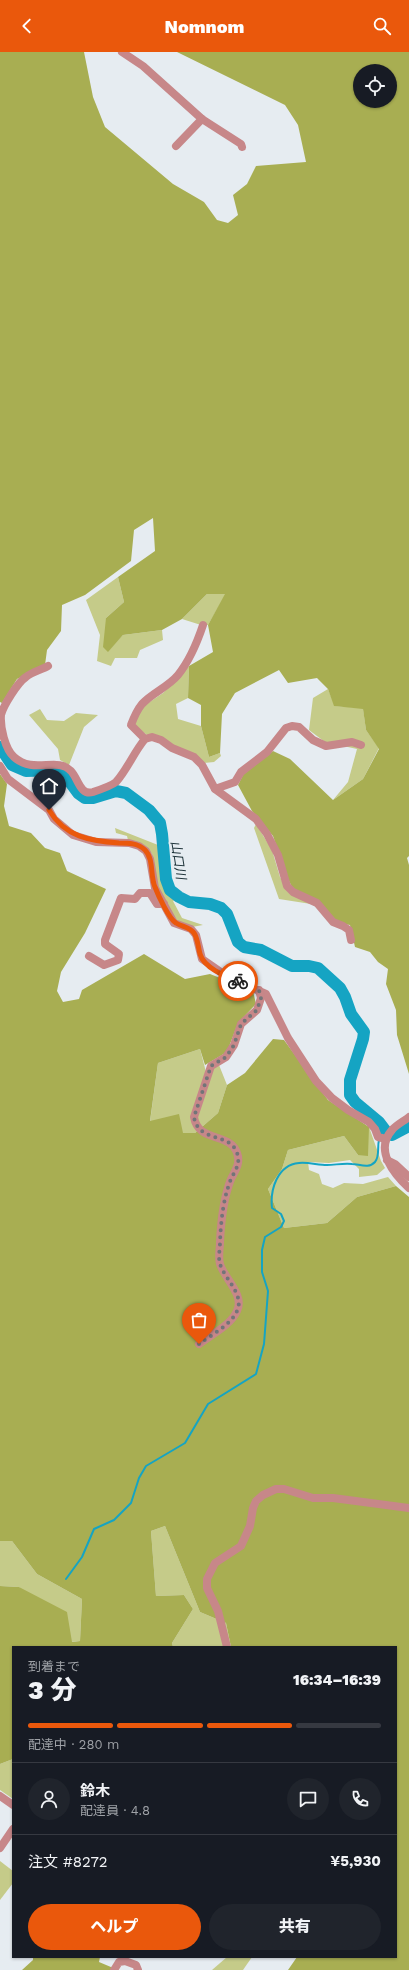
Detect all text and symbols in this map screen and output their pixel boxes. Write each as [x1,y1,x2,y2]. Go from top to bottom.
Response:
icon: back [16,15,38,37]
icon: search [371,15,393,37]
text: Nomnom [165,16,244,37]
map controls [353,64,397,108]
button: locate [353,64,397,108]
pin [32,769,66,810]
icon: home [38,775,60,797]
water label: 山口川 [168,840,189,882]
courier [218,961,258,1001]
icon: bike [227,970,249,992]
pin [182,1303,216,1344]
icon: bag [188,1309,210,1331]
text: 到着まで [28,1659,80,1674]
text: 16:34–16:39 [293,1671,381,1689]
text: 3 分 [28,1675,76,1705]
text: 配達中 · 280 m [28,1737,119,1752]
button: person [28,1778,70,1820]
button: chat [287,1778,329,1820]
button: phone [339,1778,381,1820]
text: 鈴木 [80,1782,110,1800]
text: 配達員 · 4.8 [80,1803,150,1818]
text: ¥5,930 [330,1852,381,1870]
text: 注文 #8272 [28,1853,108,1871]
button: ヘルプ [28,1904,201,1950]
button: 共有 [209,1904,381,1950]

